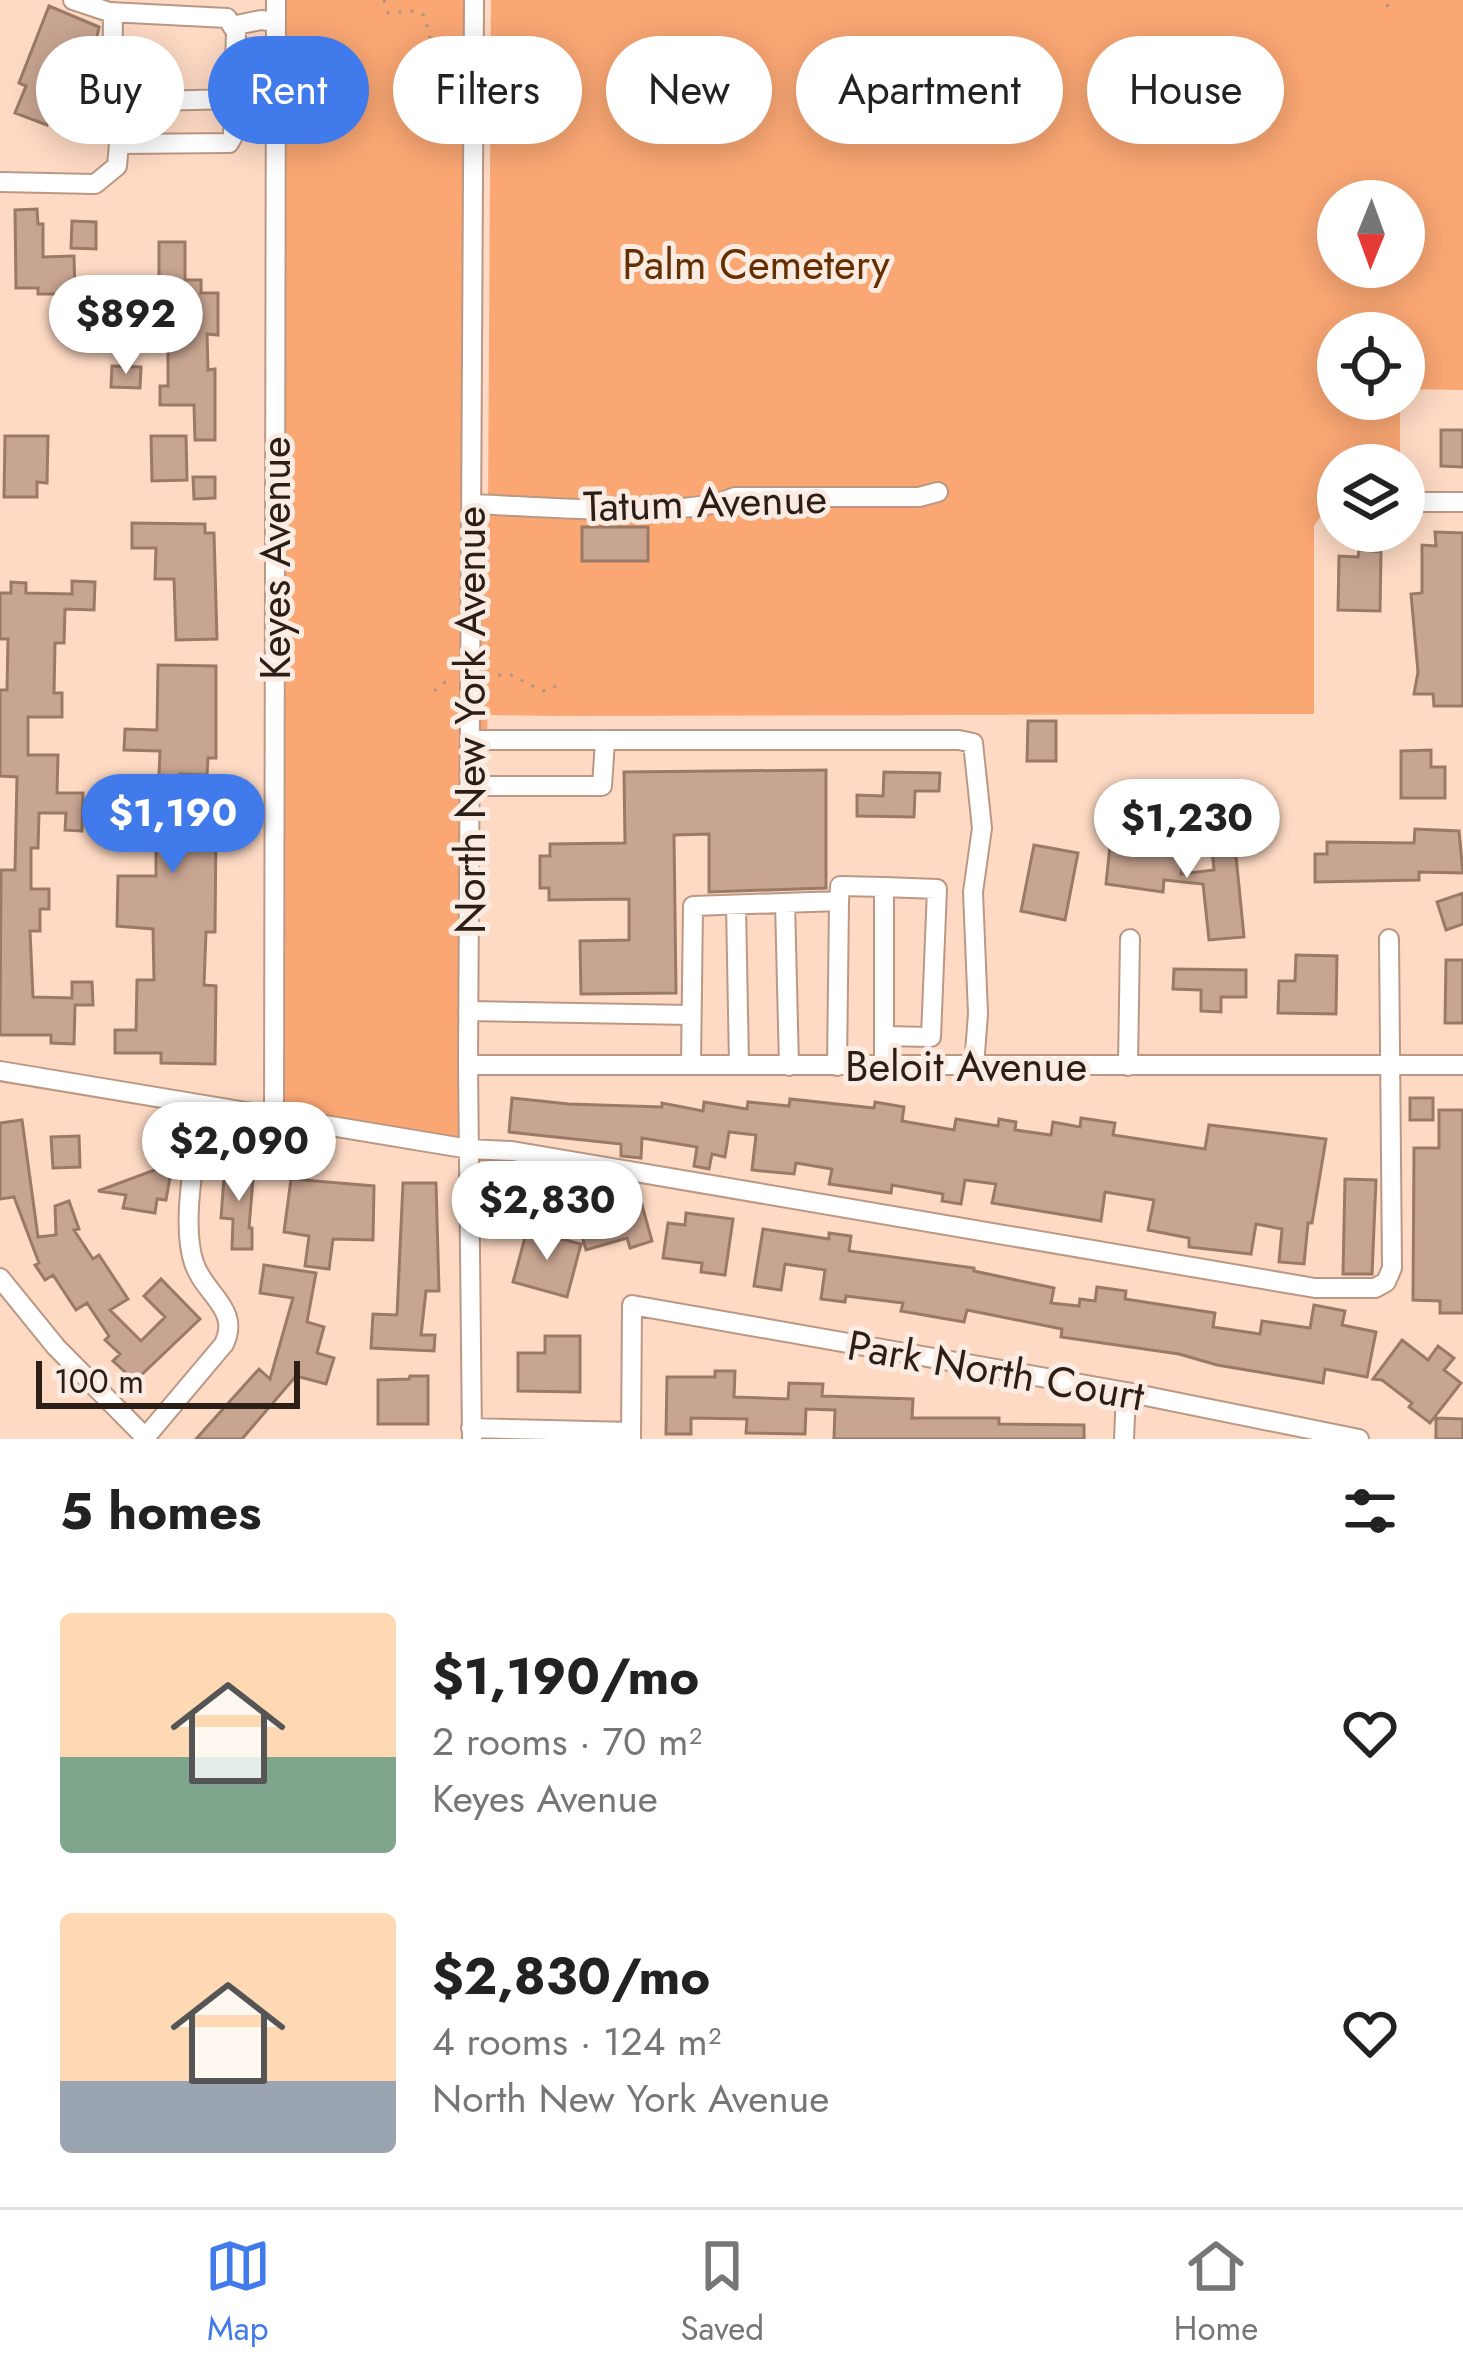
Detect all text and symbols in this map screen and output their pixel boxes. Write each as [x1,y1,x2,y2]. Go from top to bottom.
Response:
chip: Buy [36,36,184,144]
chip: Rent [208,36,369,144]
chip: Filters [393,36,582,144]
chip: New [606,36,772,144]
chip: Apartment [796,36,1063,144]
chip: House [1087,36,1284,144]
north arrow [1317,180,1425,288]
map controls [1317,180,1425,552]
park label: Palm Cemetery [622,234,890,295]
pin: $892 [55,275,197,377]
text: $892 [76,285,176,342]
button: locate [1317,312,1425,420]
street label: Keyes Avenue [245,436,306,680]
button: layers [1317,444,1425,552]
street label: Tatum Avenue [582,468,828,537]
street label: North New York Avenue [440,506,501,934]
pin: $1,190 [75,774,271,876]
pin: $1,230 [1089,779,1285,881]
text: $1,190 [109,784,237,841]
text: $1,230 [1121,789,1253,846]
street label: Beloit Avenue [845,1036,1087,1097]
pin: $2,090 [141,1102,337,1204]
text: $2,090 [169,1112,309,1169]
pin: $2,830 [449,1161,645,1263]
text: $2,830 [479,1171,615,1228]
street label: Park North Court [843,1314,1149,1427]
scale bar [36,1355,300,1408]
text: 100 m [54,1358,144,1405]
text: 5 homes [60,1474,262,1548]
icon: filters [1337,1478,1403,1544]
text: $1,190/mo [432,1639,699,1713]
icon: home [156,1661,300,1805]
icon: heart [1337,1700,1403,1766]
text: 2 rooms · 70 m² [432,1713,702,1770]
text: Keyes Avenue [432,1770,658,1827]
text: $2,830/mo [432,1939,710,2013]
icon: home [156,1961,300,2105]
icon: heart [1337,2000,1403,2066]
text: 4 rooms · 124 m² [432,2013,721,2070]
text: North New York Avenue [432,2070,829,2127]
tab: Map [205,2233,271,2352]
tab: Saved [681,2233,764,2352]
tab: Home [1174,2233,1258,2352]

